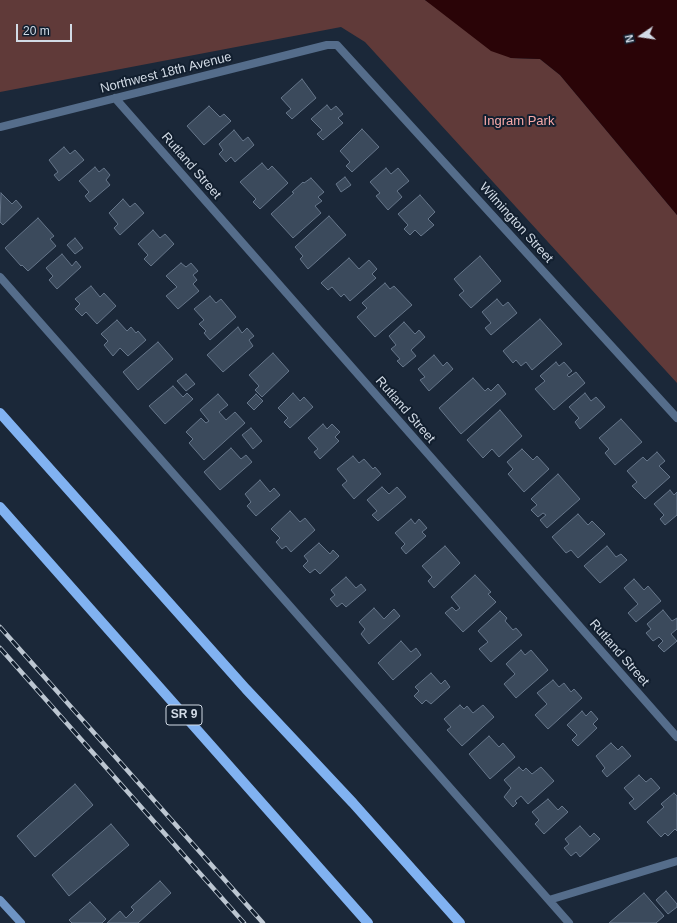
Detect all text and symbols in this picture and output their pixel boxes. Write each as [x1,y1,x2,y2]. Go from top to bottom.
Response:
scale bar [18,16,74,42]
north arrow [621,16,661,56]
text: 20 m [23,24,50,38]
text: N [623,33,636,44]
street label: Northwest 18th Avenue [99,49,233,97]
park label: Ingram Park [484,113,554,129]
street label: Rutland Street [158,130,224,202]
street label: Wilmington Street [476,180,556,266]
street label: Rutland Street [372,374,438,446]
street label: Rutland Street [586,617,652,689]
road number: SR 9 [166,705,202,725]

